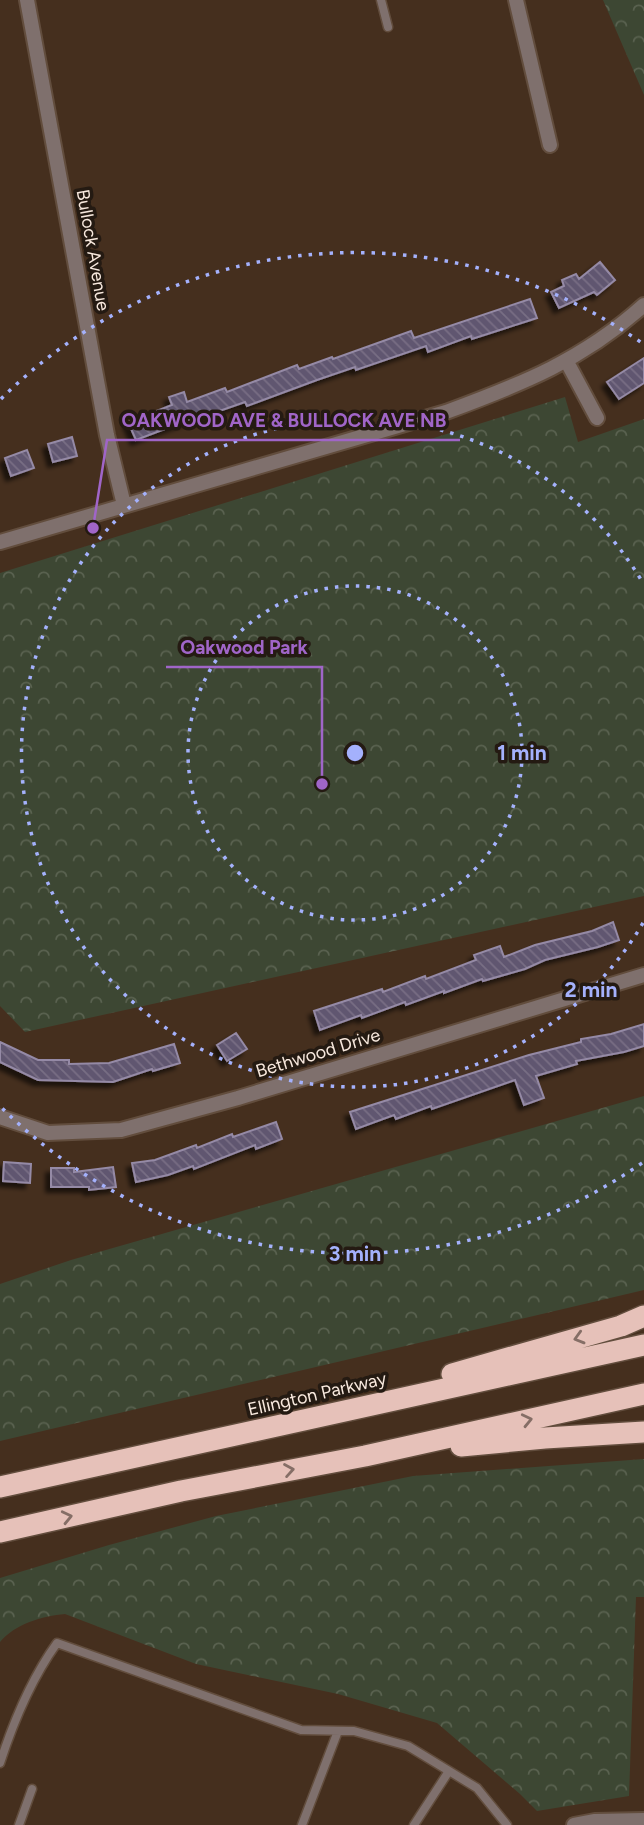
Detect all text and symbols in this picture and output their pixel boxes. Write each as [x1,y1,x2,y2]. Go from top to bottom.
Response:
street label: Bullock Avenue [71,187,115,313]
callout: OAKWOOD AVE & BULLOCK AVE NB [107,400,460,440]
text: OAKWOOD AVE & BULLOCK AVE NB [122,409,446,432]
callout: Oakwood Park [166,627,322,667]
text: Oakwood Park [180,636,309,659]
text: 1 min [497,740,547,765]
centre of rings [343,741,367,765]
text: 2 min [565,977,617,1002]
street label: Bethwood Drive [253,1024,383,1082]
text: 3 min [329,1241,381,1266]
one-way arrow [574,1330,586,1345]
street label: Ellington Parkway [245,1367,389,1421]
one-way arrow [521,1414,533,1428]
one-way arrow [283,1463,295,1478]
one-way arrow [61,1510,73,1525]

